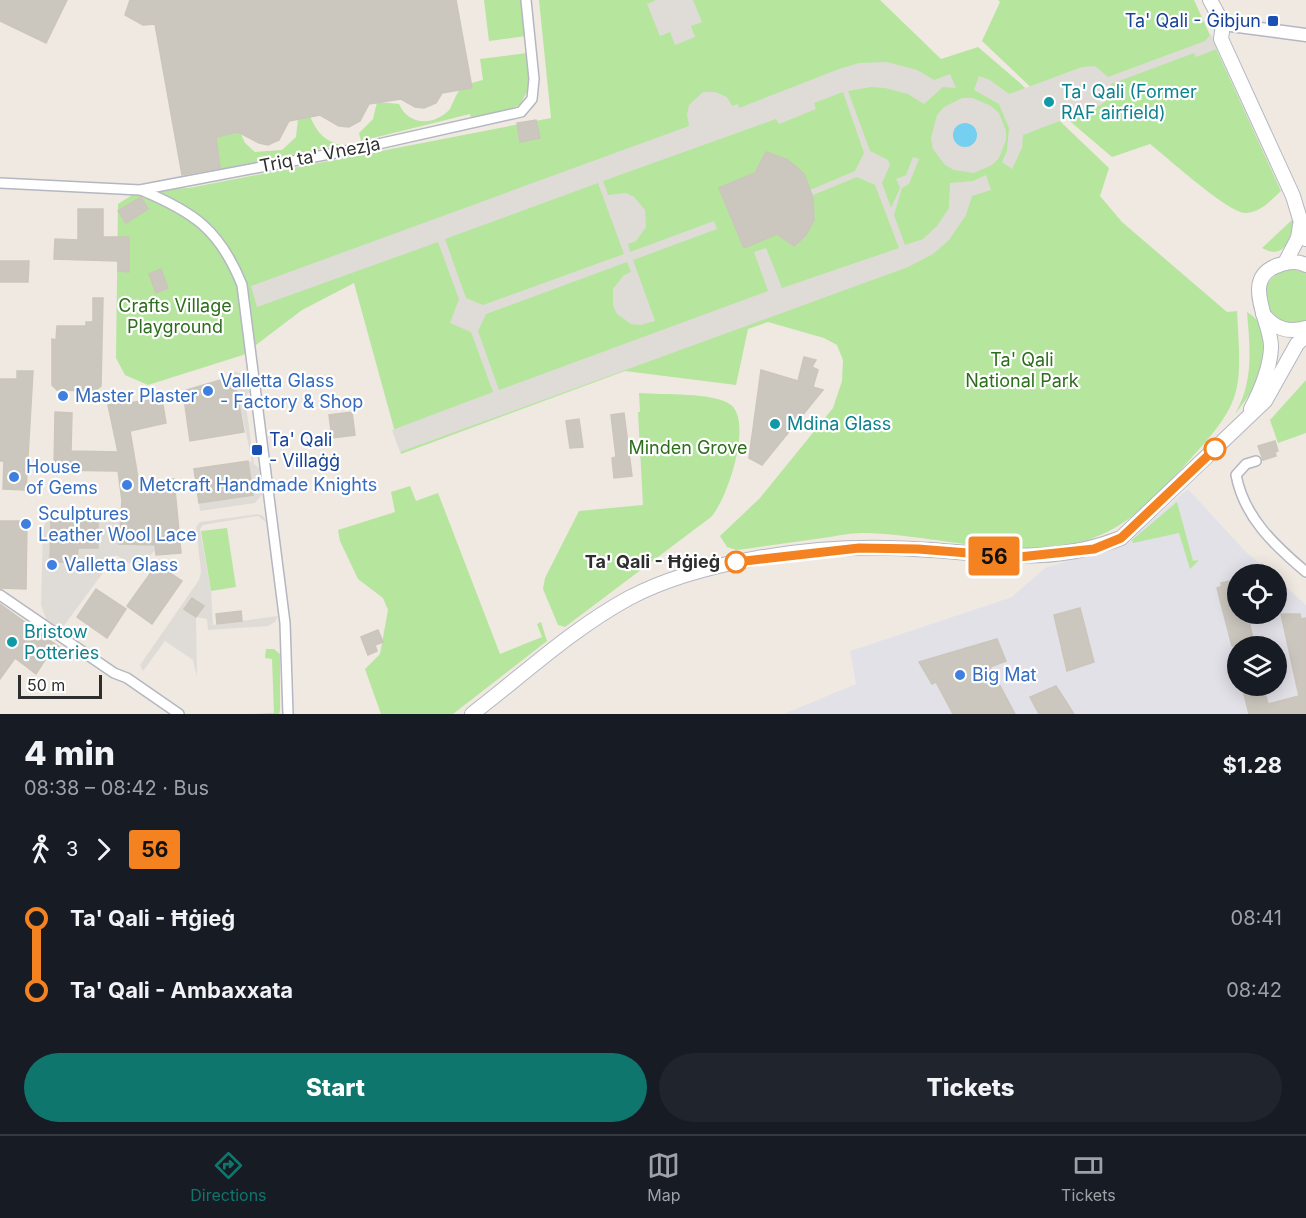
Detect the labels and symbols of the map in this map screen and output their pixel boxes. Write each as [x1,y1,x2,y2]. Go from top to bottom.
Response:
place label: Ta' Qali - Ġibjun [1125,9,1261,31]
marker: Ta' Qali - Ġibjun [1266,14,1280,28]
place label: Ta' Qali (Former RAF airfield) [1061,81,1197,123]
marker: Ta' Qali (Former RAF airfield) [1042,95,1056,109]
street label: Triq ta' Vnezja [258,133,382,176]
park label: Crafts Village Playground [118,295,232,337]
park label: Ta' Qali National Park [965,349,1079,391]
place label: Valletta Glass - Factory & Shop [220,370,363,412]
marker: Valletta Glass - Factory & Shop [201,384,215,398]
place label: Master Plaster [75,385,198,406]
marker: Master Plaster [56,389,70,403]
place label: Mdina Glass [787,413,891,434]
marker: Mdina Glass [768,417,782,431]
place label: Ta' Qali - Villaġġ [269,429,340,471]
park label: Minden Grove [628,437,748,458]
unlabelled marker [1204,438,1226,460]
marker: Ta' Qali - Villaġġ [250,443,264,457]
place label: House of Gems [26,456,98,498]
marker: House of Gems [7,470,21,484]
place label: Metcraft Handmade Knights [139,474,377,495]
marker: Metcraft Handmade Knights [120,478,134,492]
place label: Sculptures Leather Wool Lace [38,503,197,545]
marker: Sculptures Leather Wool Lace [19,517,33,531]
line badge: 56 [967,536,1021,576]
place label: Ta' Qali - Ħġieġ [585,551,720,572]
marker: Ta' Qali - Ħġieġ [725,551,747,573]
place label: Valletta Glass [64,554,178,575]
marker: Valletta Glass [45,558,59,572]
place label: Bristow Potteries [24,621,99,663]
marker: Bristow Potteries [5,635,19,649]
place label: Big Mat [972,664,1037,685]
marker: Big Mat [953,668,967,682]
scale bar [18,672,102,700]

